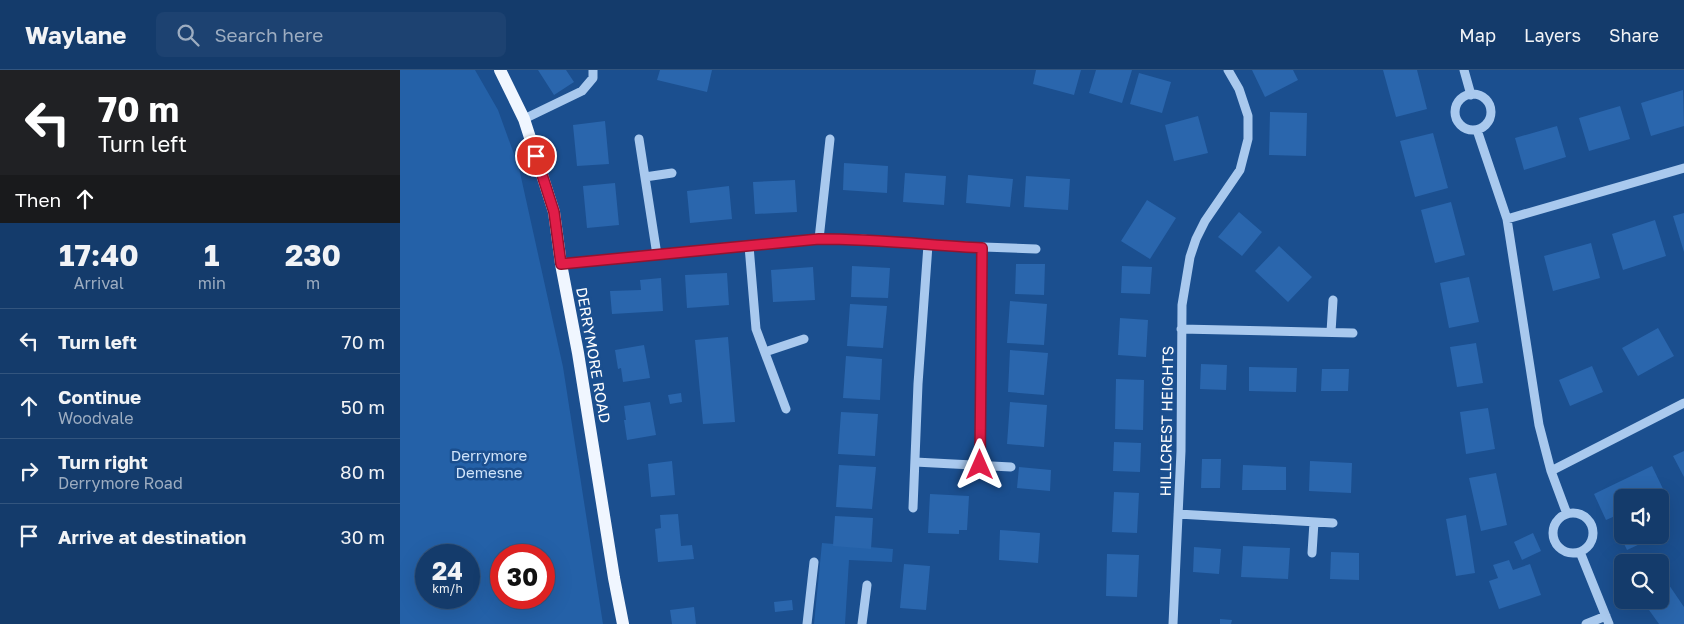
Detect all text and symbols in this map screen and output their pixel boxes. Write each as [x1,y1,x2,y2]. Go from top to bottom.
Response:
search box [156,12,506,57]
text: Waylane [25,20,126,49]
icon: search [174,21,202,49]
text: Search here [214,23,323,46]
text: Map [1459,24,1496,46]
text: Layers [1524,24,1581,46]
text: Share [1609,24,1659,46]
text: 70 m [98,88,179,130]
icon: left [15,90,80,155]
text: Turn left [98,130,187,157]
pin [515,135,557,177]
icon: arrive [522,142,550,170]
icon: ahead [71,185,99,213]
text: Then [15,188,61,211]
text: 17:40 [59,237,139,273]
text: 1 [204,237,220,273]
text: 230 [285,237,341,273]
text: Arrival [74,273,124,293]
text: min [198,273,226,293]
text: m [306,273,320,293]
street label: DERRYMORE ROAD [573,286,615,424]
icon: left [15,327,43,355]
text: Turn left [58,330,137,353]
text: 70 m [342,330,385,353]
street label: HILLCREST HEIGHTS [1156,346,1176,496]
text: Continue [58,385,141,408]
icon: ahead [15,392,43,420]
text: 50 m [341,395,385,418]
text: Woodvale [58,408,134,428]
position arrow [953,438,1005,490]
park label: Derrymore Demesne [451,446,528,481]
text: Turn right [58,450,148,473]
icon: right [15,457,43,485]
text: 80 m [340,460,385,483]
text: Derrymore Road [58,473,183,493]
map controls [1614,489,1669,609]
button: sound [1614,489,1669,544]
icon: arrive [15,522,43,550]
text: Arrive at destination [58,525,246,548]
text: 30 m [341,525,385,548]
speed limit sign: 30 [490,544,555,609]
button: search [1614,554,1669,609]
text: 24 [432,555,463,586]
text: km/h [432,581,463,596]

